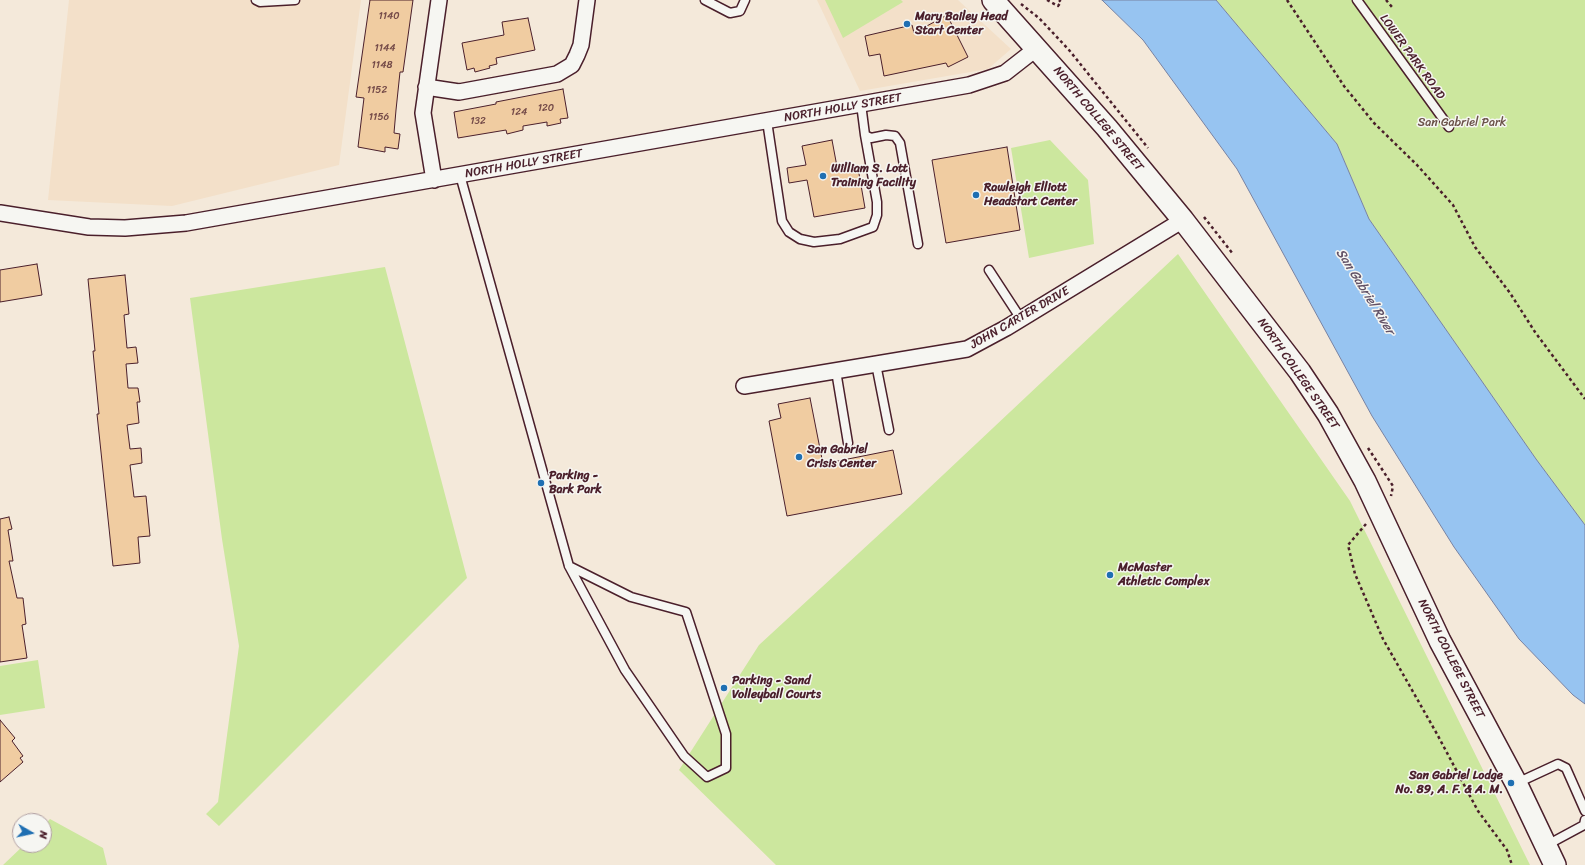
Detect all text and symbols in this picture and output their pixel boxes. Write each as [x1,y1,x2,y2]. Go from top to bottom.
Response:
house number: 1140 [378,10,400,22]
place label: Mary Bailey Head Start Center [915,10,1008,38]
street label: LOWER PARK ROAD [1376,12,1448,102]
marker: Mary Bailey Head Start Center [902,19,912,29]
house number: 1144 [374,42,396,54]
house number: 1148 [372,59,392,71]
street label: NORTH COLLEGE STREET [1050,64,1146,174]
house number: 1152 [367,84,387,96]
street label: NORTH HOLLY STREET [783,91,903,125]
house number: 120 [538,102,554,114]
house number: 124 [511,106,527,118]
house number: 1156 [369,111,389,123]
house number: 132 [470,115,486,127]
park label: San Gabriel Park [1418,116,1506,130]
street label: NORTH HOLLY STREET [464,147,584,181]
place label: William S. Lott Training Facility [831,162,916,190]
marker: William S. Lott Training Facility [818,171,828,181]
place label: Rawleigh Elliott Headstart Center [984,181,1077,209]
marker: Rawleigh Elliott Headstart Center [971,190,981,200]
water label: San Gabriel River [1332,246,1398,338]
street label: JOHN CARTER DRIVE [968,284,1072,352]
street label: NORTH COLLEGE STREET [1254,316,1342,432]
place label: San Gabriel Crisis Center [807,443,876,471]
marker: San Gabriel Crisis Center [794,452,804,462]
place label: Parking - Bark Park [549,469,602,497]
marker: Parking - Bark Park [536,478,546,488]
place label: McMaster Athletic Complex [1118,561,1210,589]
marker: McMaster Athletic Complex [1105,570,1115,580]
street label: NORTH COLLEGE STREET [1415,597,1487,721]
place label: Parking - Sand Volleyball Courts [732,674,821,702]
marker: Parking - Sand Volleyball Courts [719,683,729,693]
place label: San Gabriel Lodge No. 89, A. F. & A. M. [1395,769,1503,797]
marker: San Gabriel Lodge No. 89, A. F. & A. M. [1506,778,1516,788]
north arrow [12,813,52,853]
text: N [33,830,53,840]

